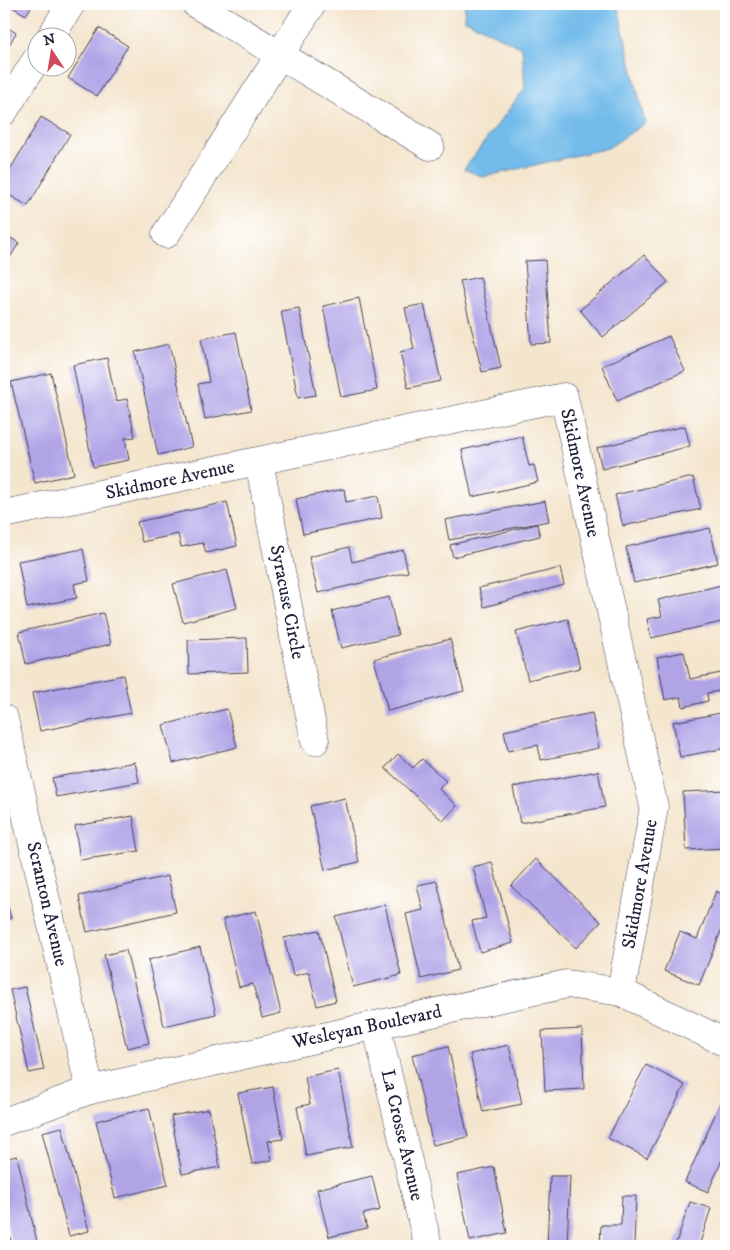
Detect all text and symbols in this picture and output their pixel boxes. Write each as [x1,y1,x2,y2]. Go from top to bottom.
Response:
north arrow [28,28,78,78]
text: N [42,30,57,50]
street label: Skidmore Avenue [555,407,605,540]
street label: Skidmore Avenue [104,455,237,505]
street label: Syracuse Circle [265,543,309,661]
street label: Skidmore Avenue [617,817,663,950]
street label: Scranton Avenue [21,839,73,969]
street label: Wesleyan Boulevard [289,1000,444,1054]
street label: La Crosse Avenue [376,1067,428,1203]

